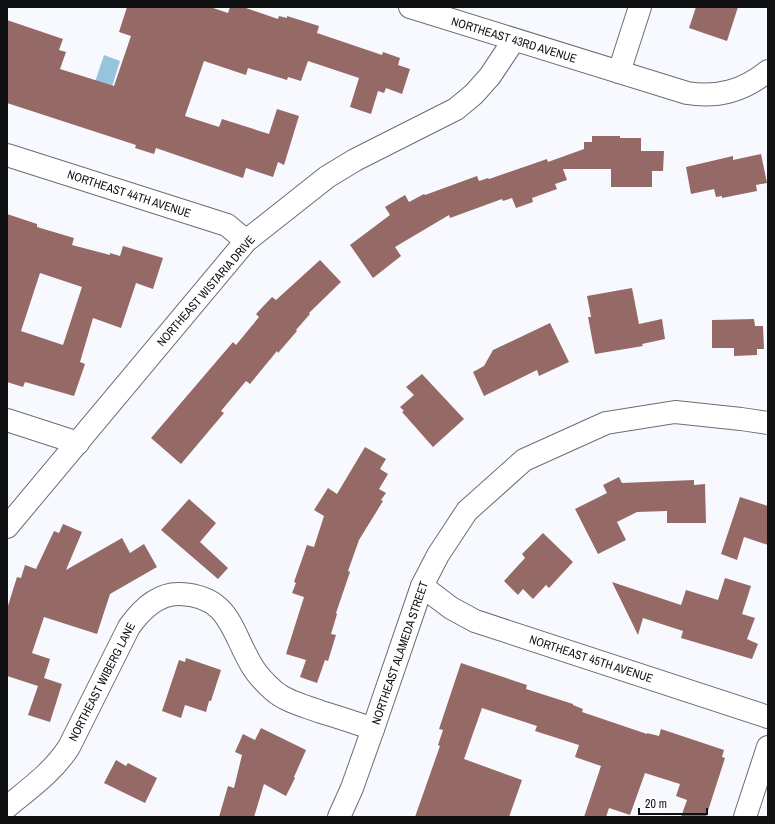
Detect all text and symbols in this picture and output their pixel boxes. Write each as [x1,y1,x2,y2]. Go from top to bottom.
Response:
street label: NORTHEAST 43RD AVENUE [449,13,579,67]
street label: NORTHEAST 44TH AVENUE [65,166,193,222]
street label: NORTHEAST WISTARIA DRIVE [153,232,259,350]
street label: NORTHEAST ALAMEDA STREET [368,579,432,727]
street label: NORTHEAST WIBERG LANE [65,620,139,744]
street label: NORTHEAST 45TH AVENUE [527,631,655,687]
scale bar [639,790,707,816]
text: 20 m [645,796,667,812]

